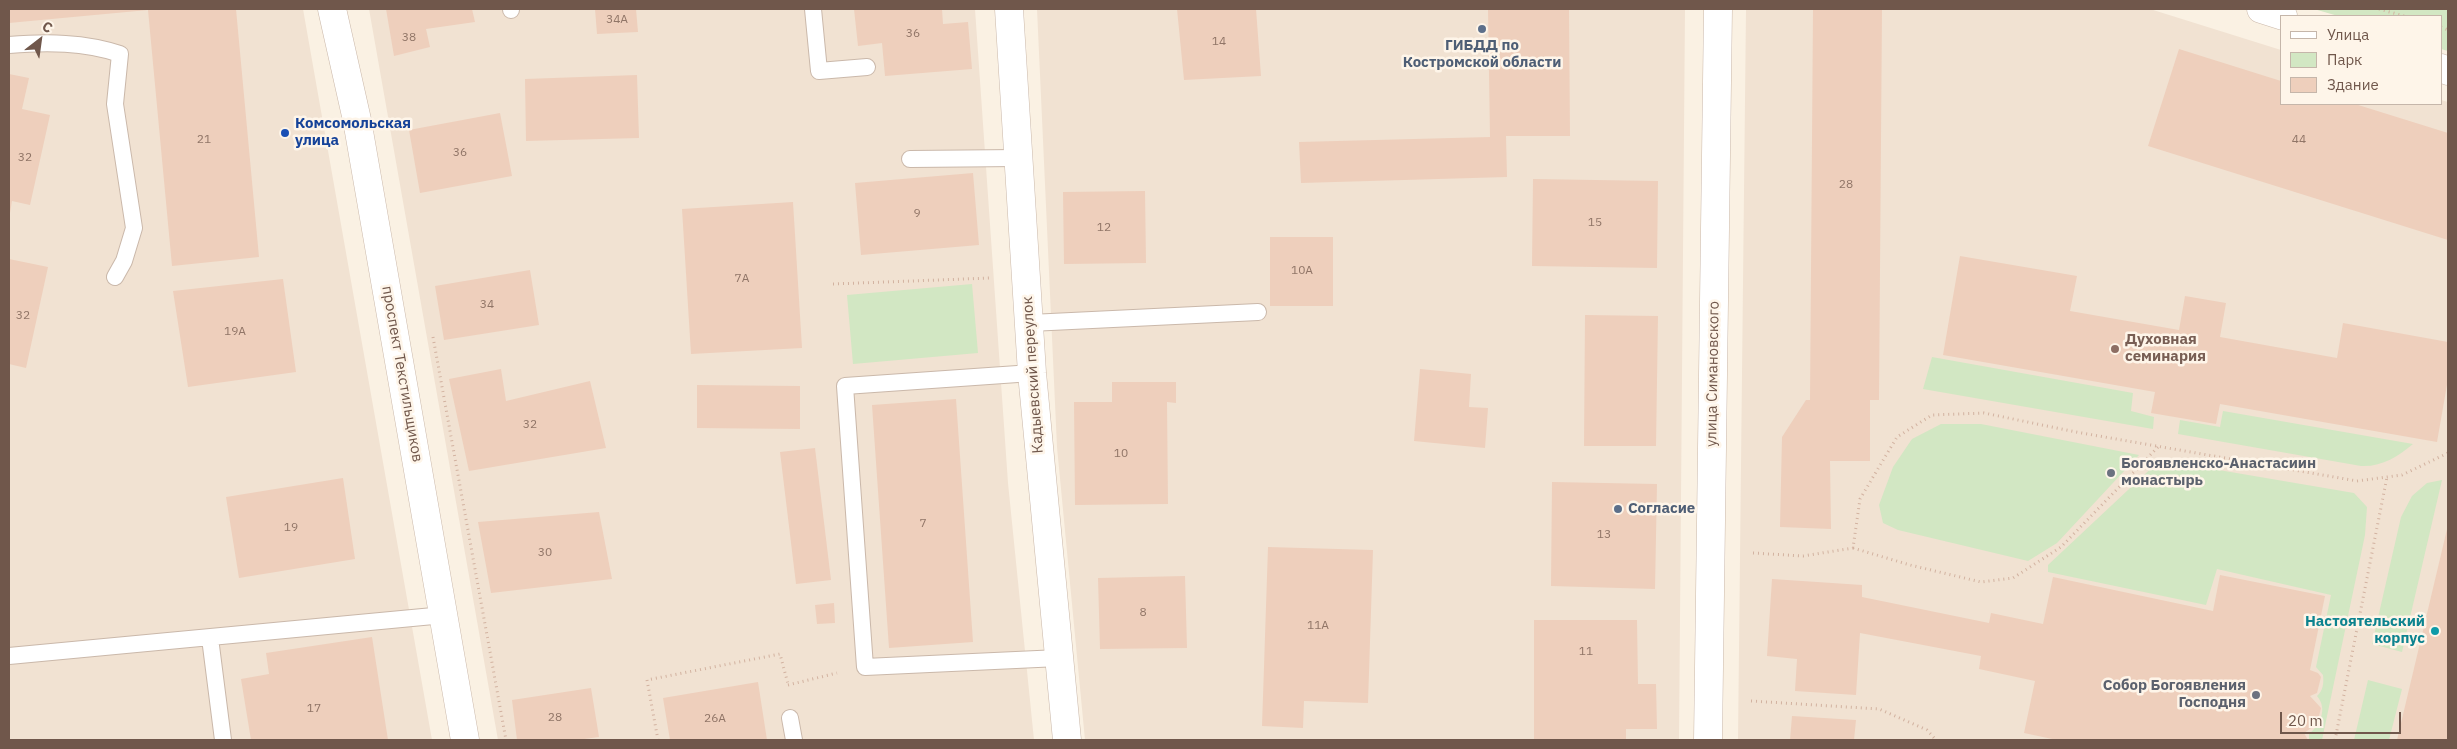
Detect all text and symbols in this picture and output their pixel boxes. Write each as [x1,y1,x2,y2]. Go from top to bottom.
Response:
house number: 34А [606,13,628,27]
north arrow [15,15,65,65]
legend [2280,15,2442,105]
text: С [39,17,56,37]
marker: ГИБДД по Костромской области [1476,23,1488,35]
text: Улица [2327,25,2369,44]
house number: 36 [906,27,920,41]
house number: 38 [402,31,416,45]
house number: 14 [1212,35,1226,49]
place label: ГИБДД по Костромской области [1403,37,1561,72]
text: Парк [2327,50,2362,69]
text: Здание [2327,75,2379,94]
place label: Комсомольская улица [295,115,411,150]
marker: Комсомольская улица [279,127,291,139]
house number: 21 [197,133,211,147]
house number: 44 [2292,133,2306,147]
house number: 36 [453,146,467,160]
house number: 32 [18,151,32,165]
house number: 28 [1839,178,1853,192]
house number: 9 [913,207,921,221]
house number: 15 [1588,216,1602,230]
house number: 12 [1097,221,1111,235]
house number: 10А [1291,264,1313,278]
house number: 7А [735,272,749,286]
street label: проспект Текстильщиков [378,285,426,463]
street label: Кадыевский переулок [1019,296,1047,454]
house number: 34 [480,298,494,312]
street label: улица Симановского [1703,301,1723,447]
house number: 32 [16,309,30,323]
house number: 19А [224,325,246,339]
place label: Духовная семинария [2125,331,2206,366]
marker: Духовная семинария [2109,343,2121,355]
house number: 32 [523,418,537,432]
house number: 10 [1114,447,1128,461]
place label: Богоявленско-Анастасиин монастырь [2121,455,2316,490]
marker: Богоявленско-Анастасиин монастырь [2105,467,2117,479]
place label: Согласие [1628,500,1695,518]
marker: Согласие [1612,503,1624,515]
house number: 7 [919,517,927,531]
house number: 19 [284,521,298,535]
house number: 13 [1597,528,1611,542]
house number: 30 [538,546,552,560]
house number: 8 [1139,606,1147,620]
place label: Настоятельский корпус [2305,613,2425,648]
house number: 11А [1307,619,1329,633]
marker: Настоятельский корпус [2429,625,2441,637]
house number: 11 [1579,645,1593,659]
place label: Собор Богоявления Господня [2103,677,2246,712]
marker: Собор Богоявления Господня [2250,689,2262,701]
house number: 17 [307,702,321,716]
scale bar [2282,702,2403,734]
house number: 28 [548,711,562,725]
text: 20 m [2288,711,2323,730]
house number: 26А [704,712,726,726]

